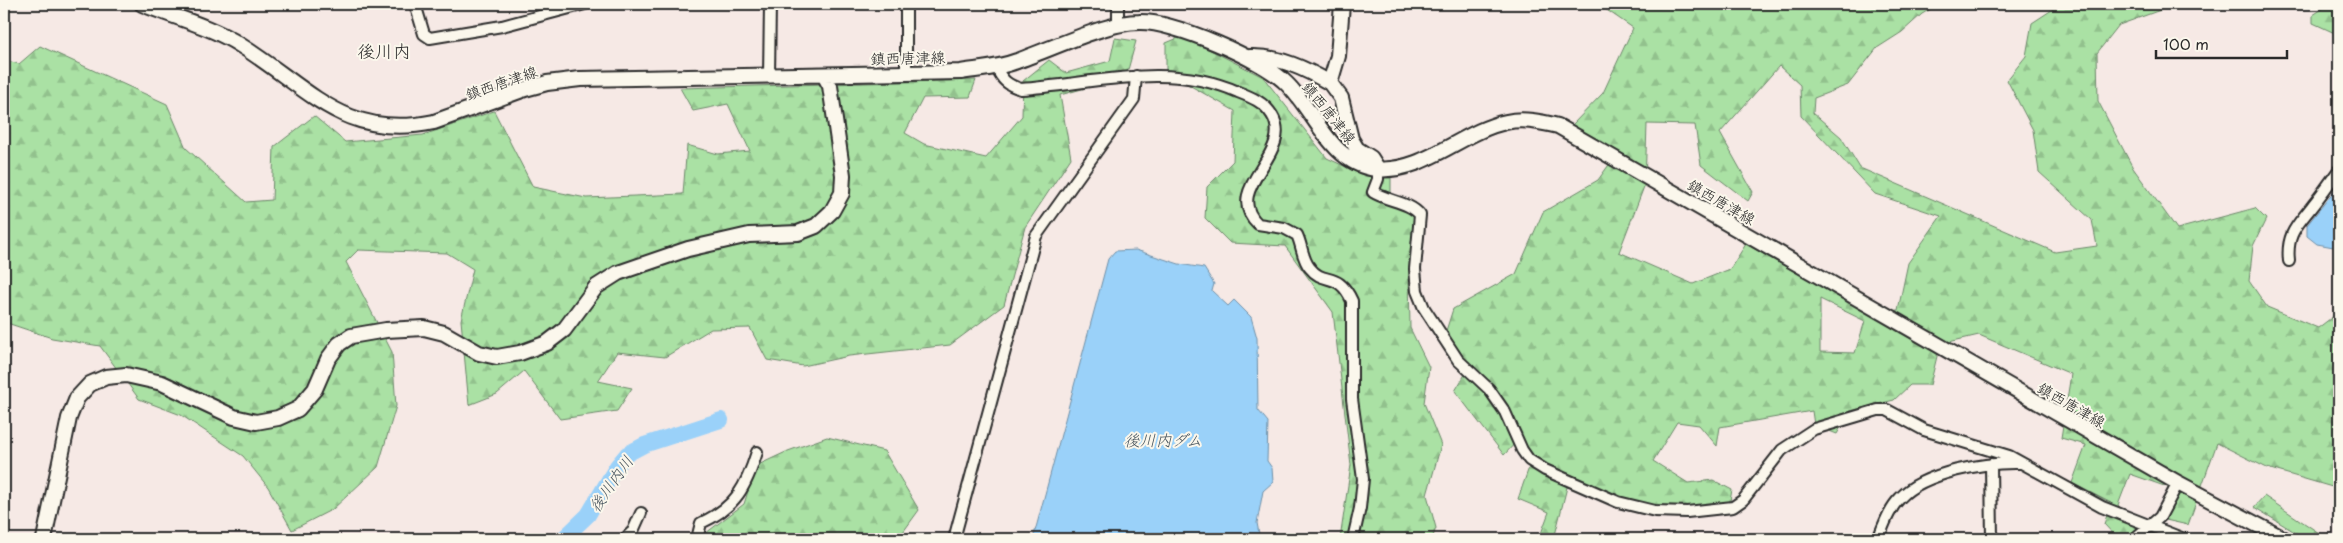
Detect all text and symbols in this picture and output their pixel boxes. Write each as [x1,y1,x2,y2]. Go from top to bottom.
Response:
scale bar [2156,28,2287,60]
text: 100 m [2163,32,2209,55]
district label: 後川内 [357,37,411,64]
street label: 鎮西唐津線 [870,45,946,69]
street label: 鎮西唐津線 [462,59,540,105]
street label: 鎮西唐津線 [1297,76,1363,148]
street label: 鎮西唐津線 [1684,172,1760,230]
street label: 鎮西唐津線 [2034,375,2110,433]
water label: 後川内ダム [1124,427,1202,451]
water label: 後川内川 [582,450,638,516]

